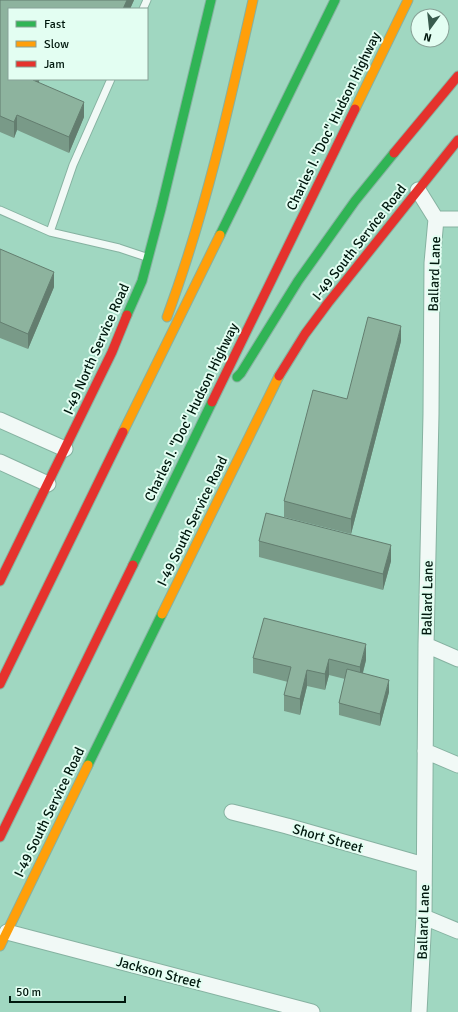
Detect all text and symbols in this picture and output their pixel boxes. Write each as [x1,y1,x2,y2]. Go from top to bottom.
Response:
legend [8,8,148,80]
north arrow [410,8,450,48]
text: Fast [44,17,65,32]
street label: Charles I. "Doc" Hudson Highway [283,29,384,213]
text: N [422,30,433,44]
text: Slow [44,37,69,52]
text: Jam [44,57,65,72]
street label: I-49 South Service Road [309,181,410,304]
street label: Ballard Lane [425,236,444,312]
street label: I-49 North Service Road [60,281,133,418]
street label: Charles I. "Doc" Hudson Highway [141,320,242,504]
street label: I-49 South Service Road [154,453,231,589]
street label: Ballard Lane [418,560,437,636]
street label: I-49 South Service Road [11,744,88,880]
street label: Short Street [291,820,365,857]
street label: Ballard Lane [414,884,433,960]
street label: Jackson Street [115,953,203,992]
scale bar [10,978,125,1004]
text: 50 m [16,985,41,1000]

